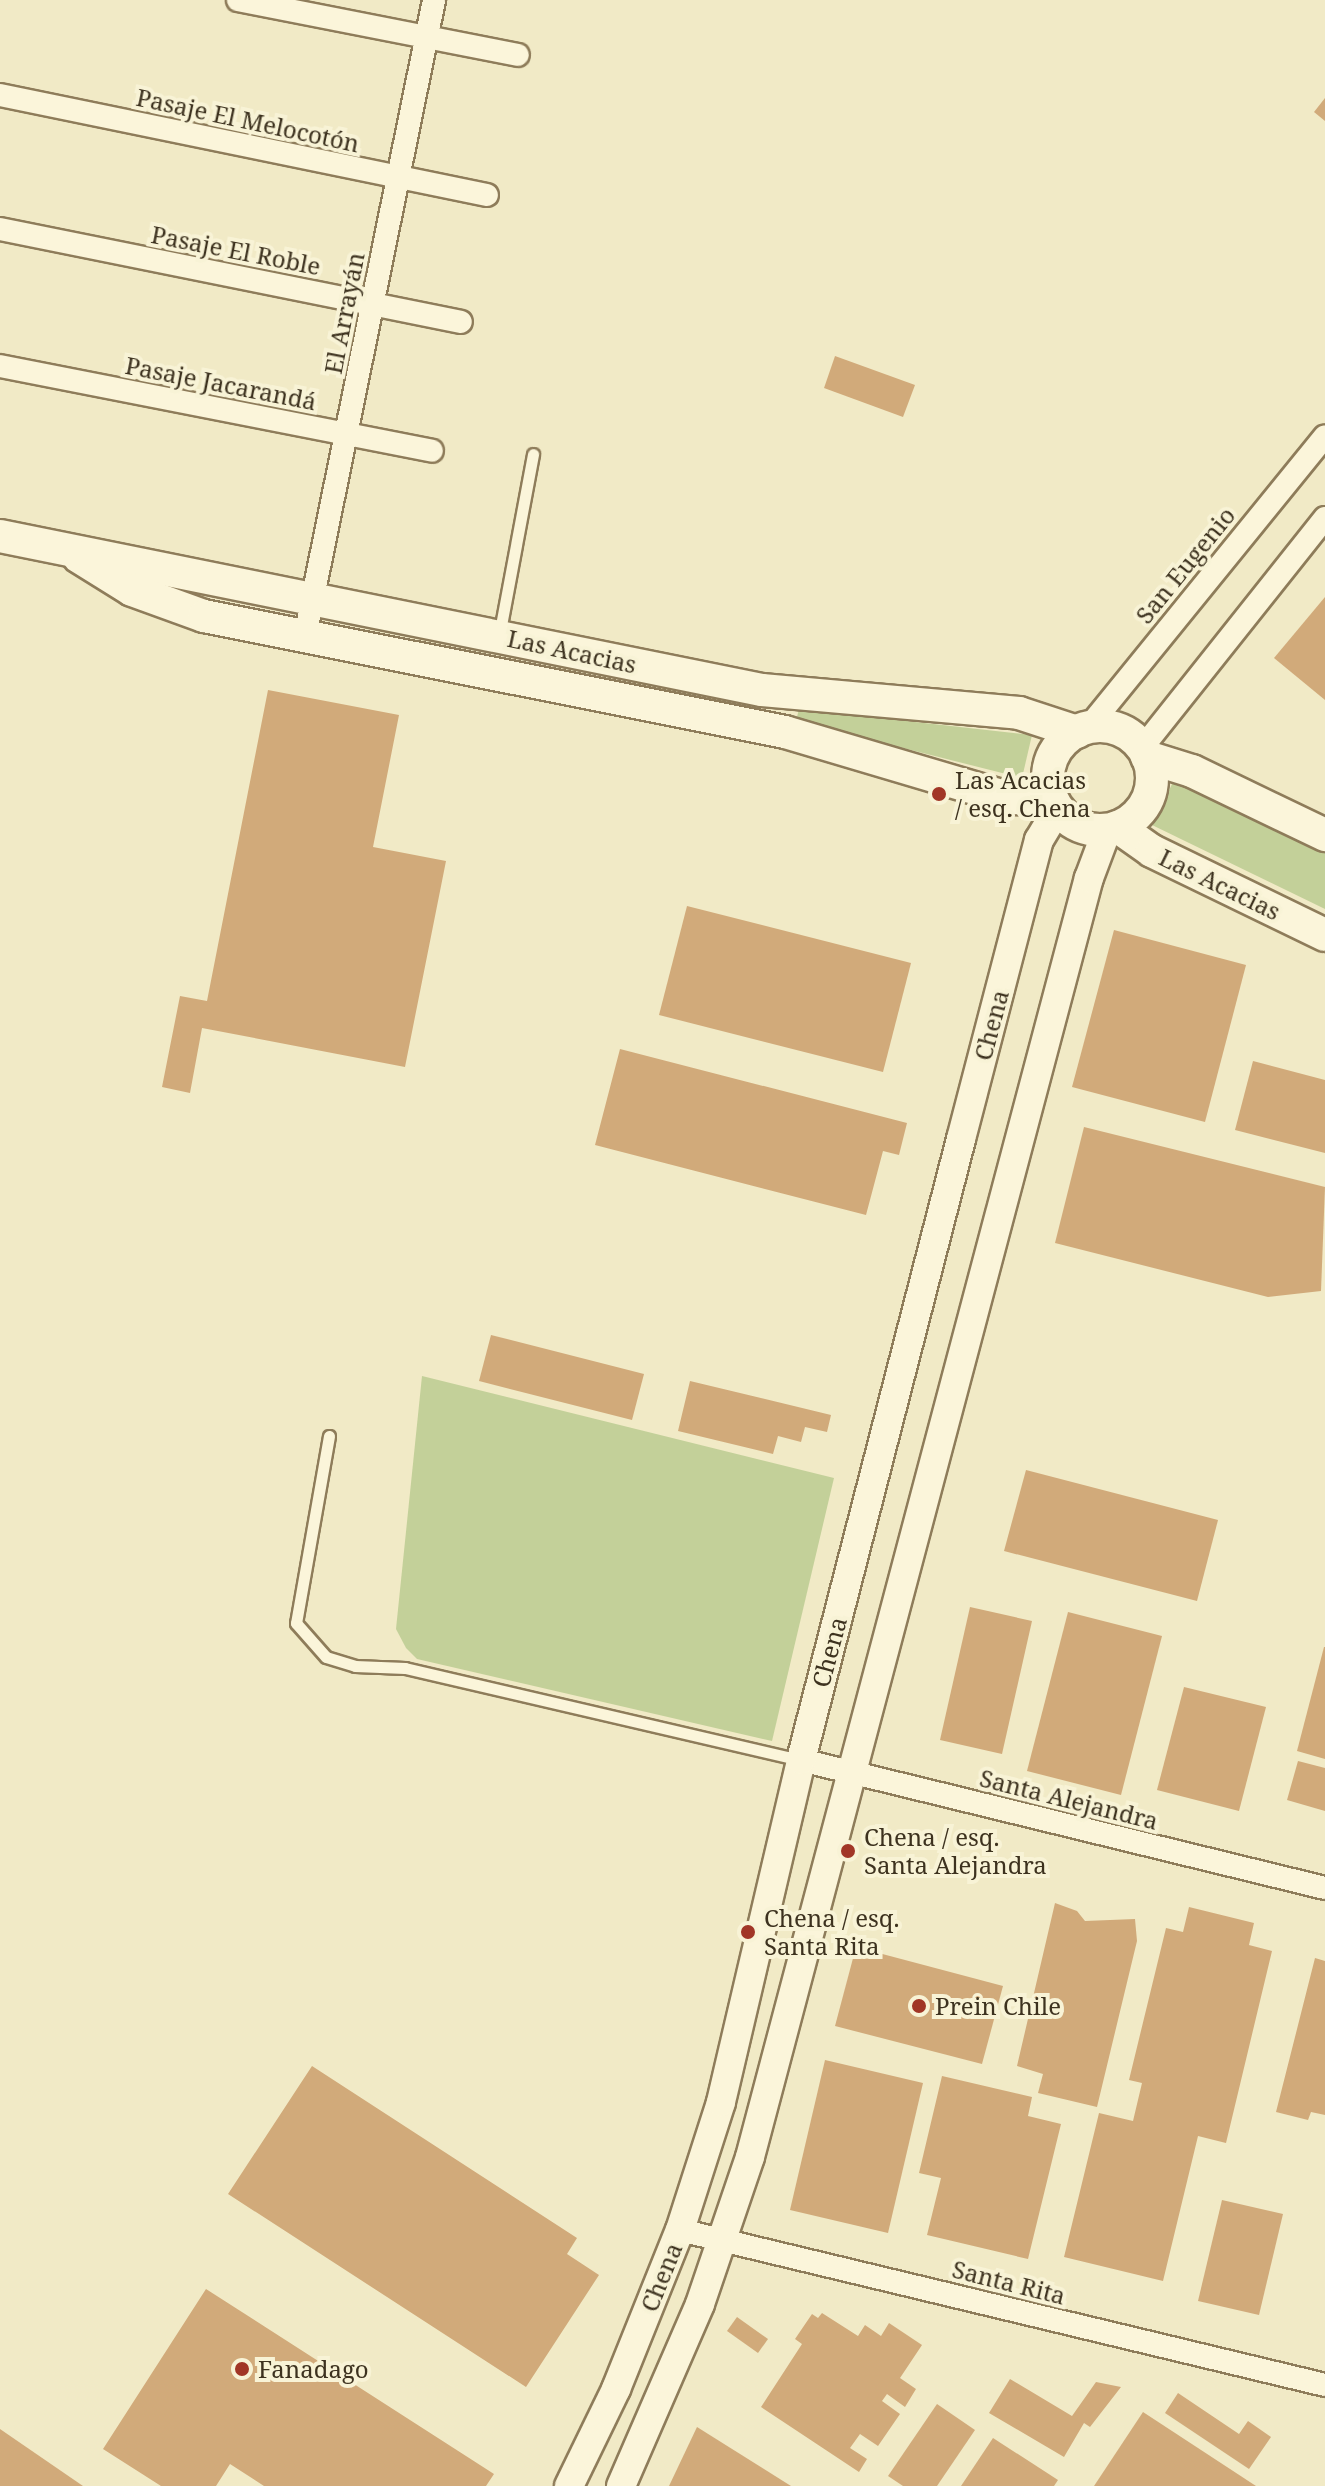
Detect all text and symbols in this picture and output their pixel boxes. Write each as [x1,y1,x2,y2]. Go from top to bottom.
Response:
street label: Pasaje El Melocotón [134,82,362,158]
street label: Pasaje El Roble [149,219,323,281]
street label: El Arrayán [318,250,370,376]
street label: Pasaje Jacarandá [123,350,319,416]
street label: San Eugenio [1129,501,1241,629]
street label: Las Acacias [505,623,639,679]
place label: Las Acacias / esq. Chena [955,766,1091,822]
marker: Las Acacias / esq. Chena [930,785,948,803]
street label: Las Acacias [1155,842,1285,926]
street label: Chena [968,987,1014,1063]
street label: Chena [806,1614,852,1690]
street label: Santa Alejandra [977,1763,1161,1835]
place label: Chena / esq. Santa Alejandra [864,1823,1047,1879]
marker: Chena / esq. Santa Alejandra [839,1842,857,1860]
place label: Chena / esq. Santa Rita [764,1904,900,1960]
marker: Chena / esq. Santa Rita [739,1923,757,1941]
place label: Prein Chile [935,1992,1061,2020]
marker: Prein Chile [910,1997,928,2015]
street label: Chena [634,2238,688,2316]
street label: Santa Rita [949,2254,1069,2310]
place label: Fanadago [258,2355,369,2383]
marker: Fanadago [233,2360,251,2378]

